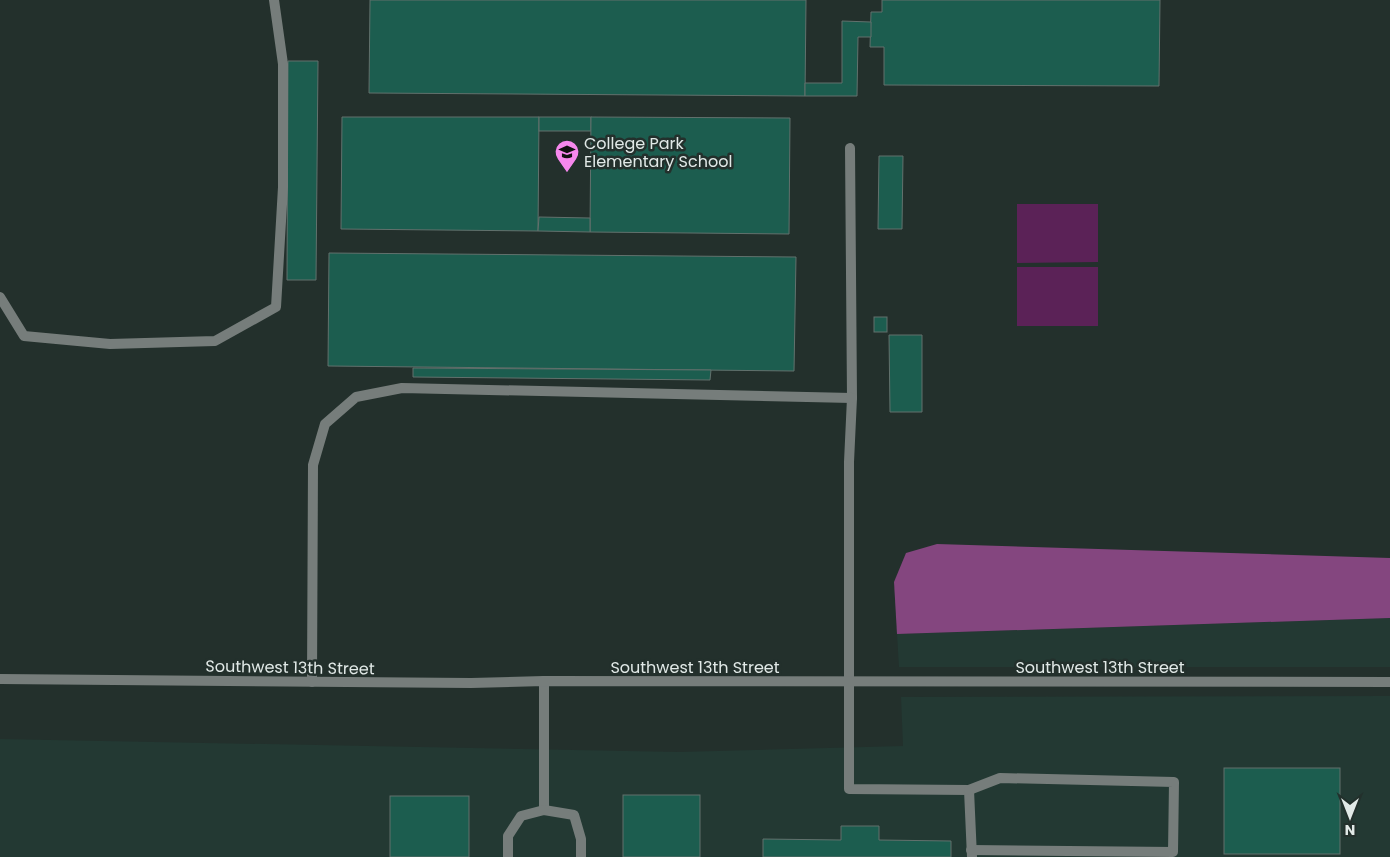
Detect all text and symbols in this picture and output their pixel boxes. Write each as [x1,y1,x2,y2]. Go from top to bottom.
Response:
place label: College Park Elementary School [584,132,732,173]
school or university icon: College Park Elementary School [554,139,580,173]
street label: Southwest 13th Street [205,655,375,680]
street label: Southwest 13th Street [610,656,780,679]
street label: Southwest 13th Street [1015,656,1185,679]
north arrow [1325,792,1375,842]
text: N [1345,820,1355,840]

